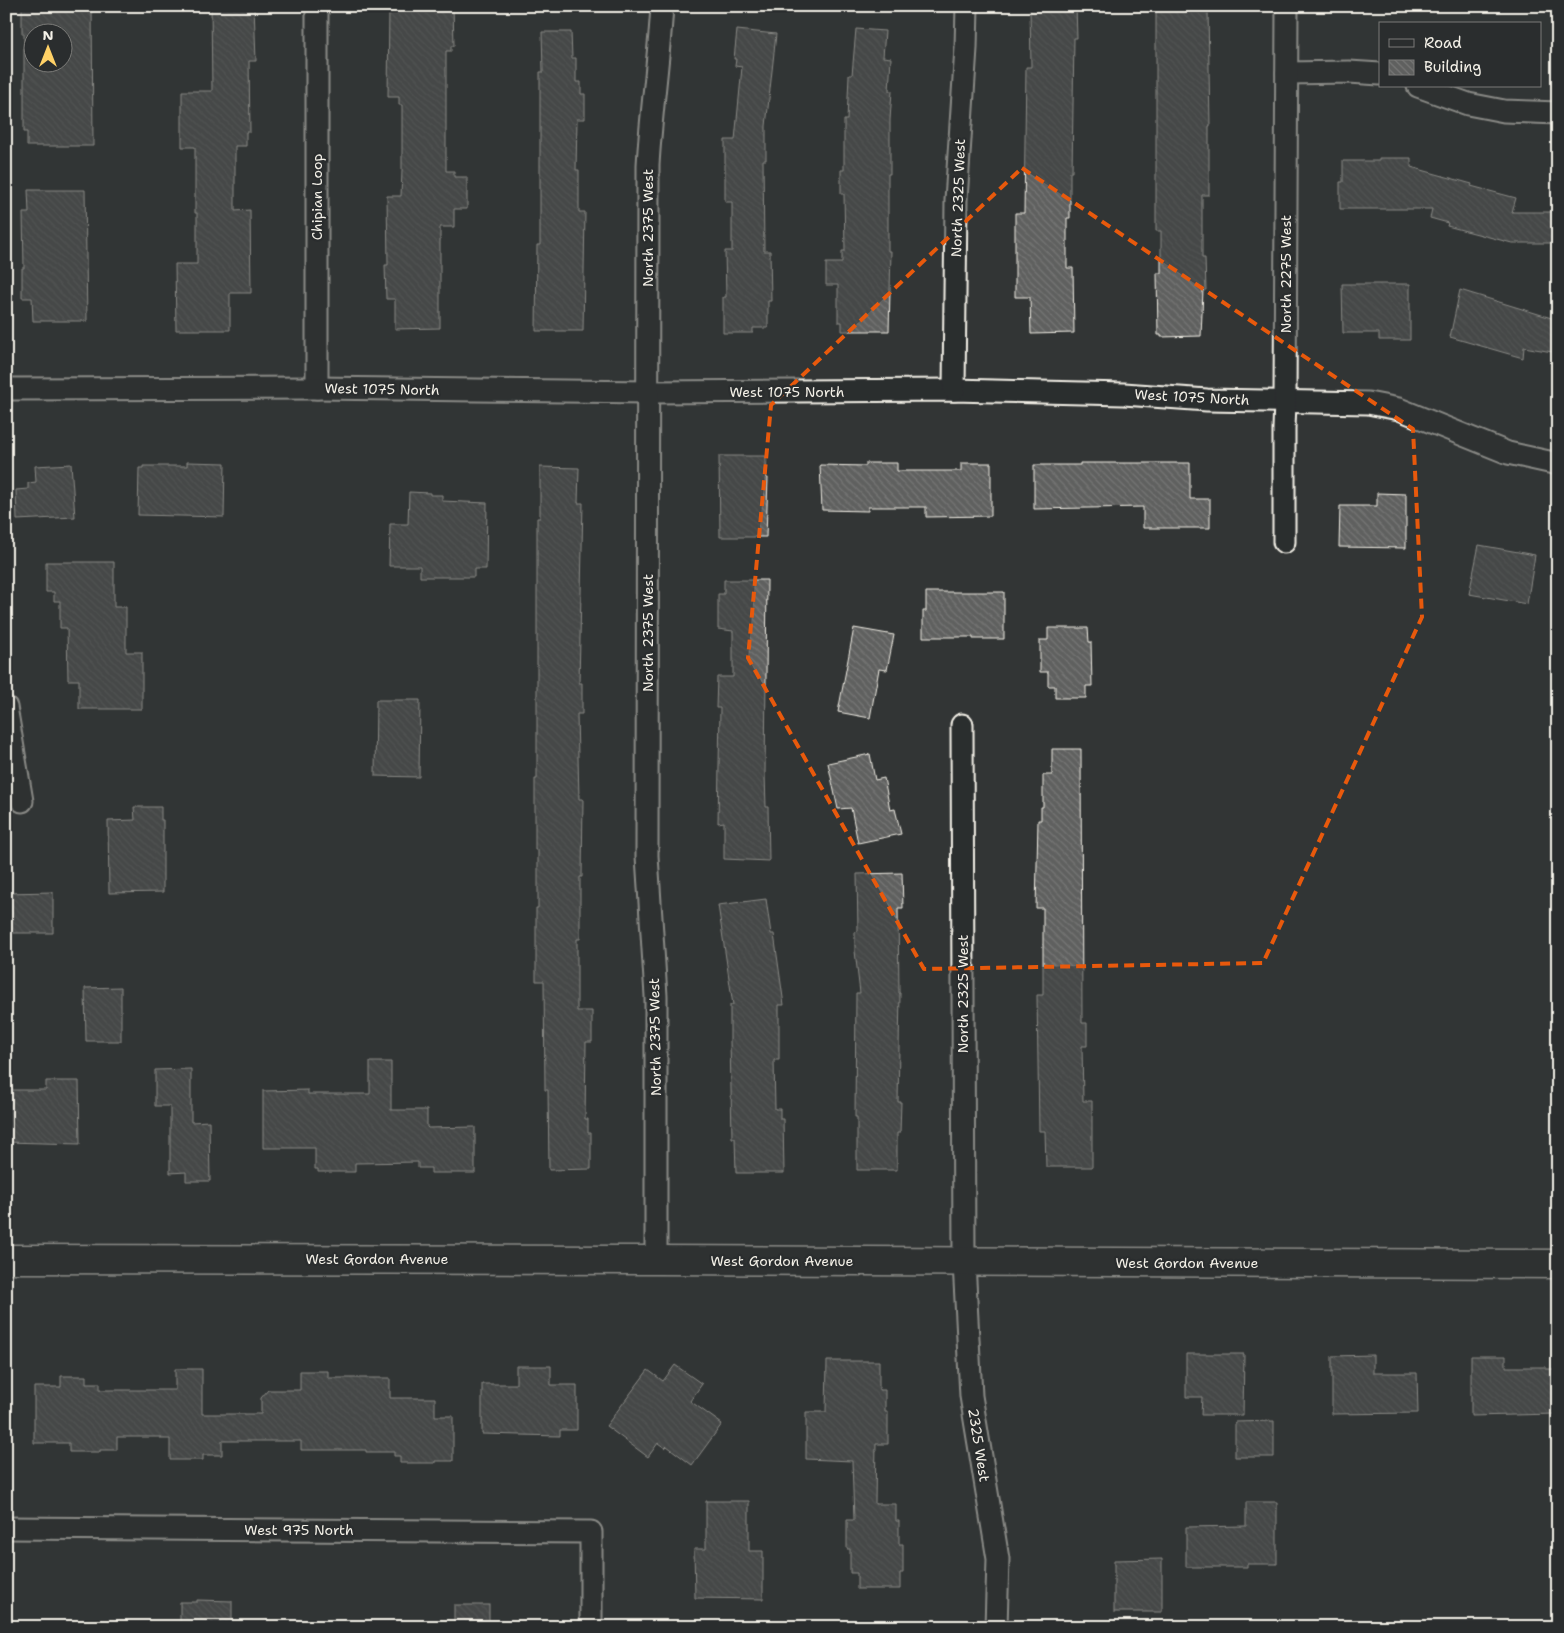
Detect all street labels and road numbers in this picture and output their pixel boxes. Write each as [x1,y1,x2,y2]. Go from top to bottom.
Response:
street label: North 2325 West [947,138,969,258]
street label: Chipian Loop [308,154,326,240]
street label: North 2375 West [639,169,657,287]
street label: North 2275 West [1277,215,1295,333]
street label: West 1075 North [324,379,440,399]
street label: West 1075 North [729,383,845,401]
street label: West 1075 North [1134,385,1250,409]
street label: North 2375 West [639,574,657,692]
street label: North 2325 West [954,935,972,1053]
street label: North 2375 West [645,978,665,1096]
street label: West Gordon Avenue [305,1250,449,1268]
street label: West Gordon Avenue [710,1252,854,1270]
street label: West Gordon Avenue [1115,1254,1259,1272]
street label: 2325 West [964,1407,994,1483]
street label: West 975 North [244,1521,354,1539]

